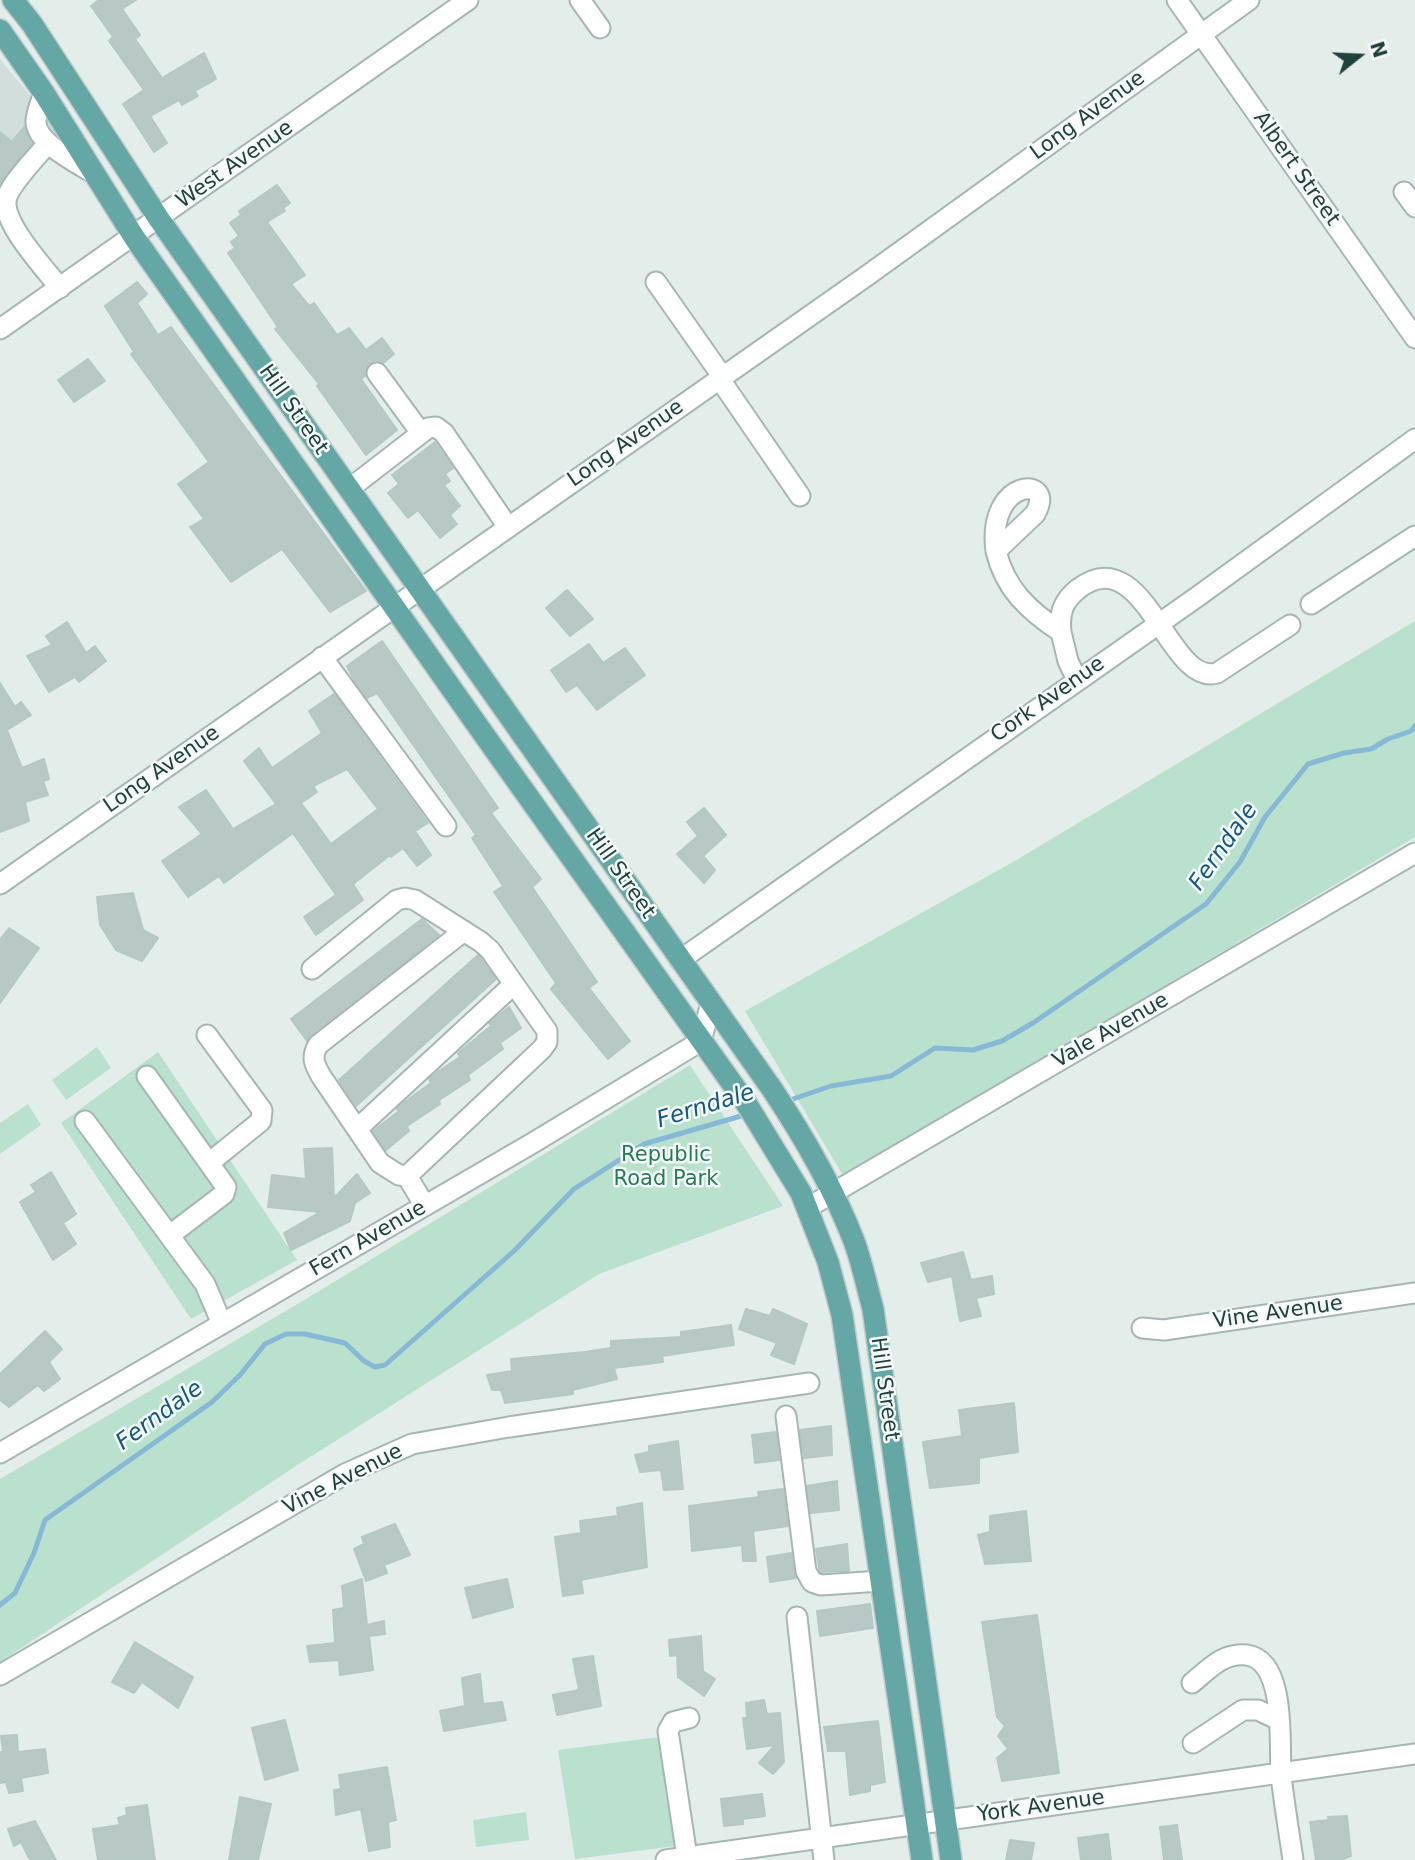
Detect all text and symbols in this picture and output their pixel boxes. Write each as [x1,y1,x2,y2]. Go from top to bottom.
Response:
north arrow [1324,21,1394,91]
text: N [1366,39,1392,60]
street label: Long Avenue [1026,66,1150,166]
street label: Albert Street [1247,107,1345,231]
street label: West Avenue [172,116,298,214]
street label: Hill Street [253,360,333,460]
street label: Long Avenue [563,395,689,493]
street label: Cork Avenue [986,652,1110,748]
street label: Long Avenue [99,721,225,819]
water label: Ferndale [1184,798,1264,896]
street label: Hill Street [580,824,660,924]
street label: Vale Avenue [1049,988,1173,1074]
water label: Ferndale [654,1079,758,1135]
park label: Republic Road Park [614,1143,718,1193]
street label: Fern Avenue [305,1196,431,1282]
street label: Vine Avenue [1212,1291,1344,1335]
street label: Hill Street [864,1336,904,1442]
water label: Ferndale [111,1375,209,1457]
street label: Vine Avenue [279,1439,407,1521]
street label: York Avenue [976,1786,1106,1828]

